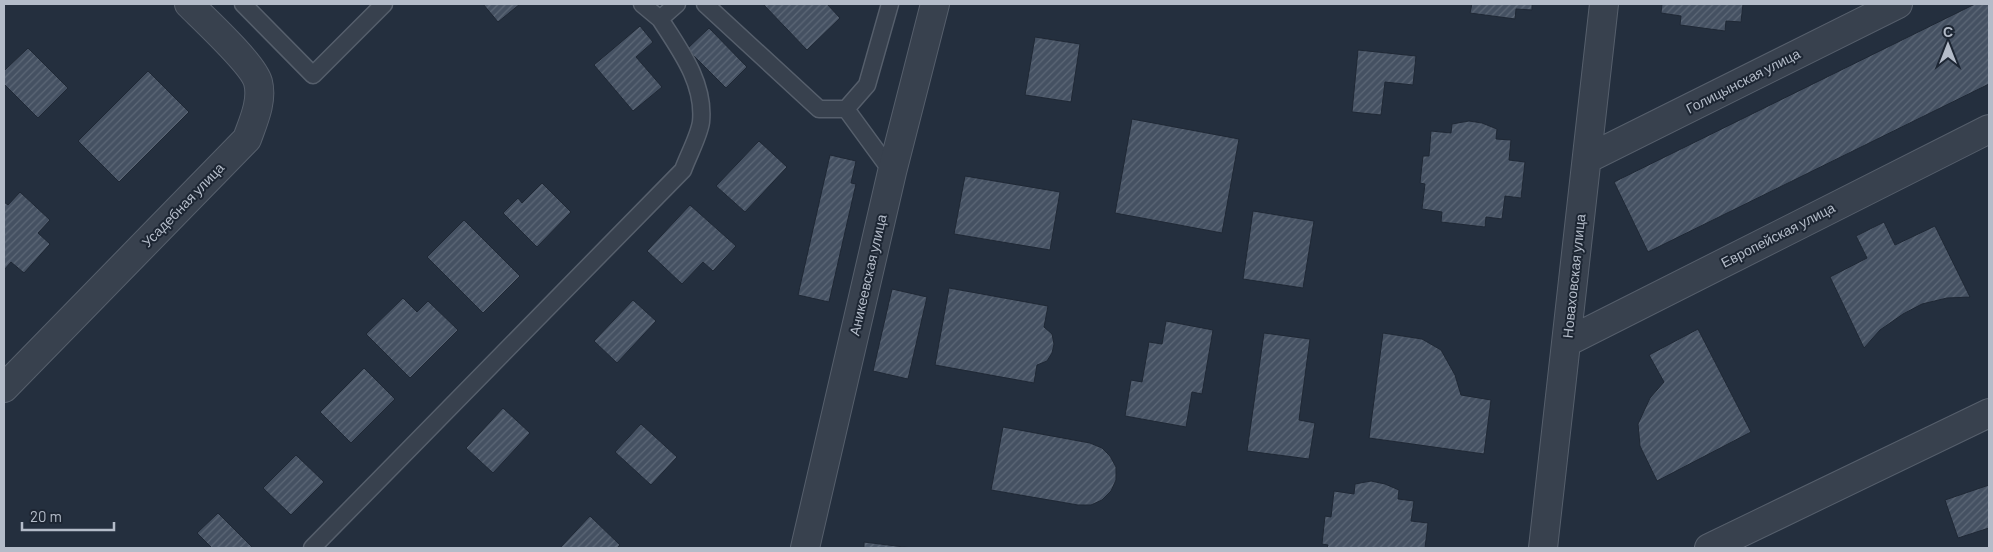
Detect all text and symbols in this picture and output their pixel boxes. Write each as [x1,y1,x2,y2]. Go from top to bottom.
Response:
north arrow [1923,20,1973,70]
text: С [1943,23,1953,40]
street label: Голицынская улица [1683,44,1803,117]
street label: Усадебная улица [138,159,227,250]
street label: Европейская улица [1718,198,1838,271]
street label: Аникеевская улица [845,212,890,337]
street label: Новаховская улица [1559,213,1589,339]
scale bar [22,500,115,532]
text: 20 m [30,507,62,525]

